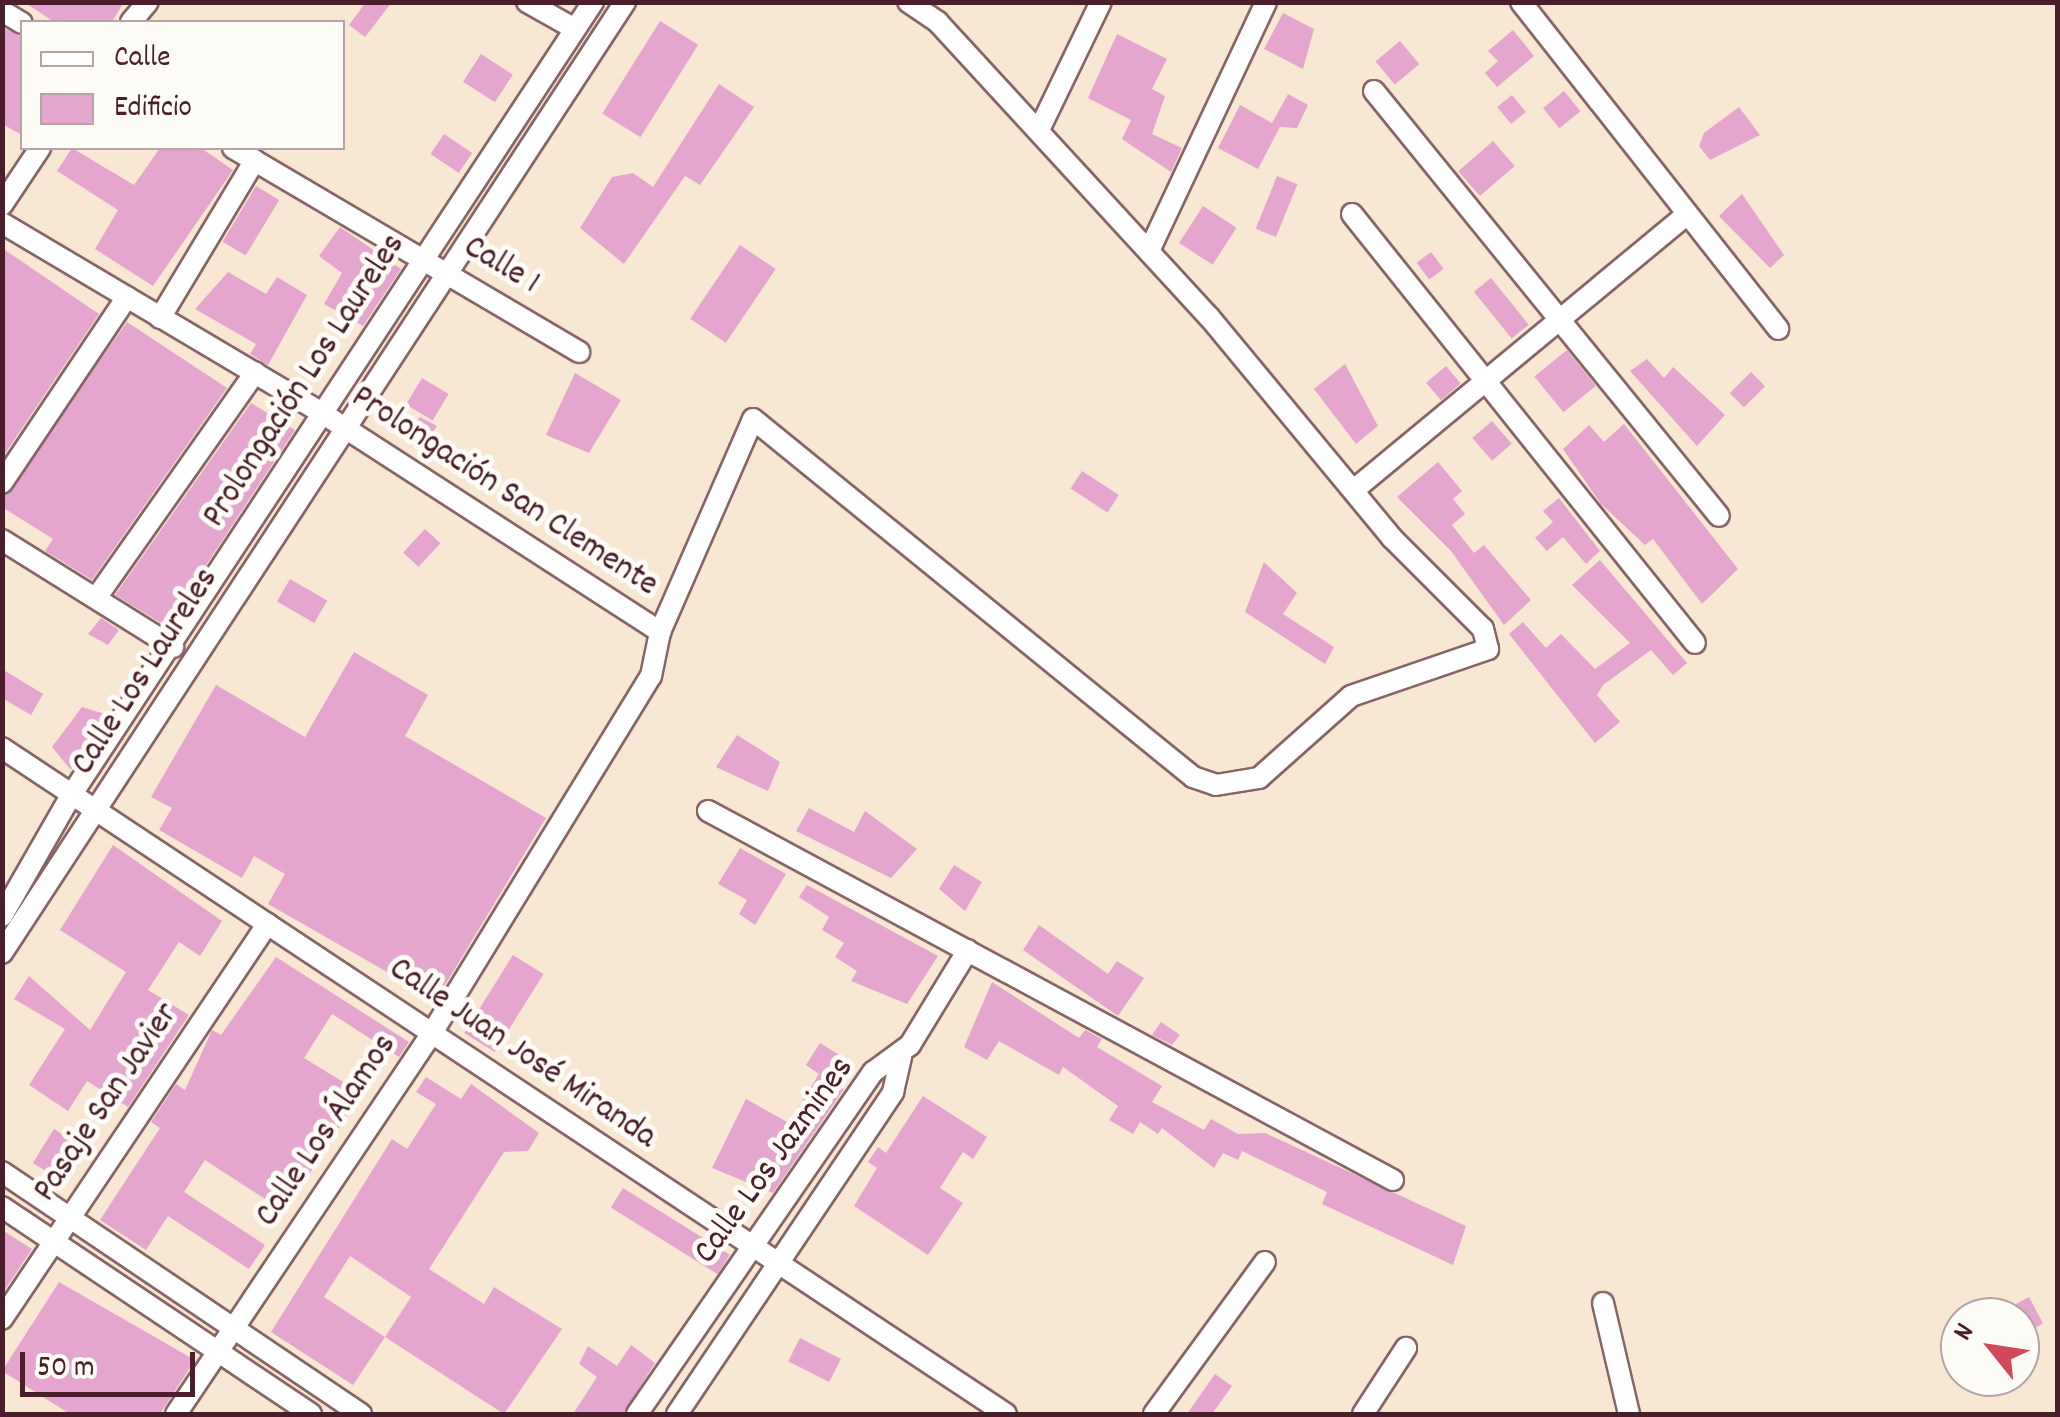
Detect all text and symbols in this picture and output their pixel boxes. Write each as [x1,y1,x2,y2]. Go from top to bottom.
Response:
legend [20,20,345,150]
text: Calle [114,38,170,81]
text: Edificio [114,88,192,131]
street label: Prolongación Los Laureles [194,226,416,536]
street label: Calle 1 [455,227,547,305]
street label: Prolongación San Clemente [343,377,665,607]
street label: Calle Los Laureles [63,560,229,784]
street label: Calle Juan José Miranda [380,949,664,1159]
street label: Pasaje San Javier [25,996,189,1210]
street label: Calle Los Álamos [247,1027,407,1235]
street label: Calle Los Jazmines [686,1049,864,1273]
north arrow [1940,1297,2040,1397]
text: N [1945,1317,1987,1349]
scale bar [25,1332,200,1394]
text: 50 m [37,1348,95,1391]

